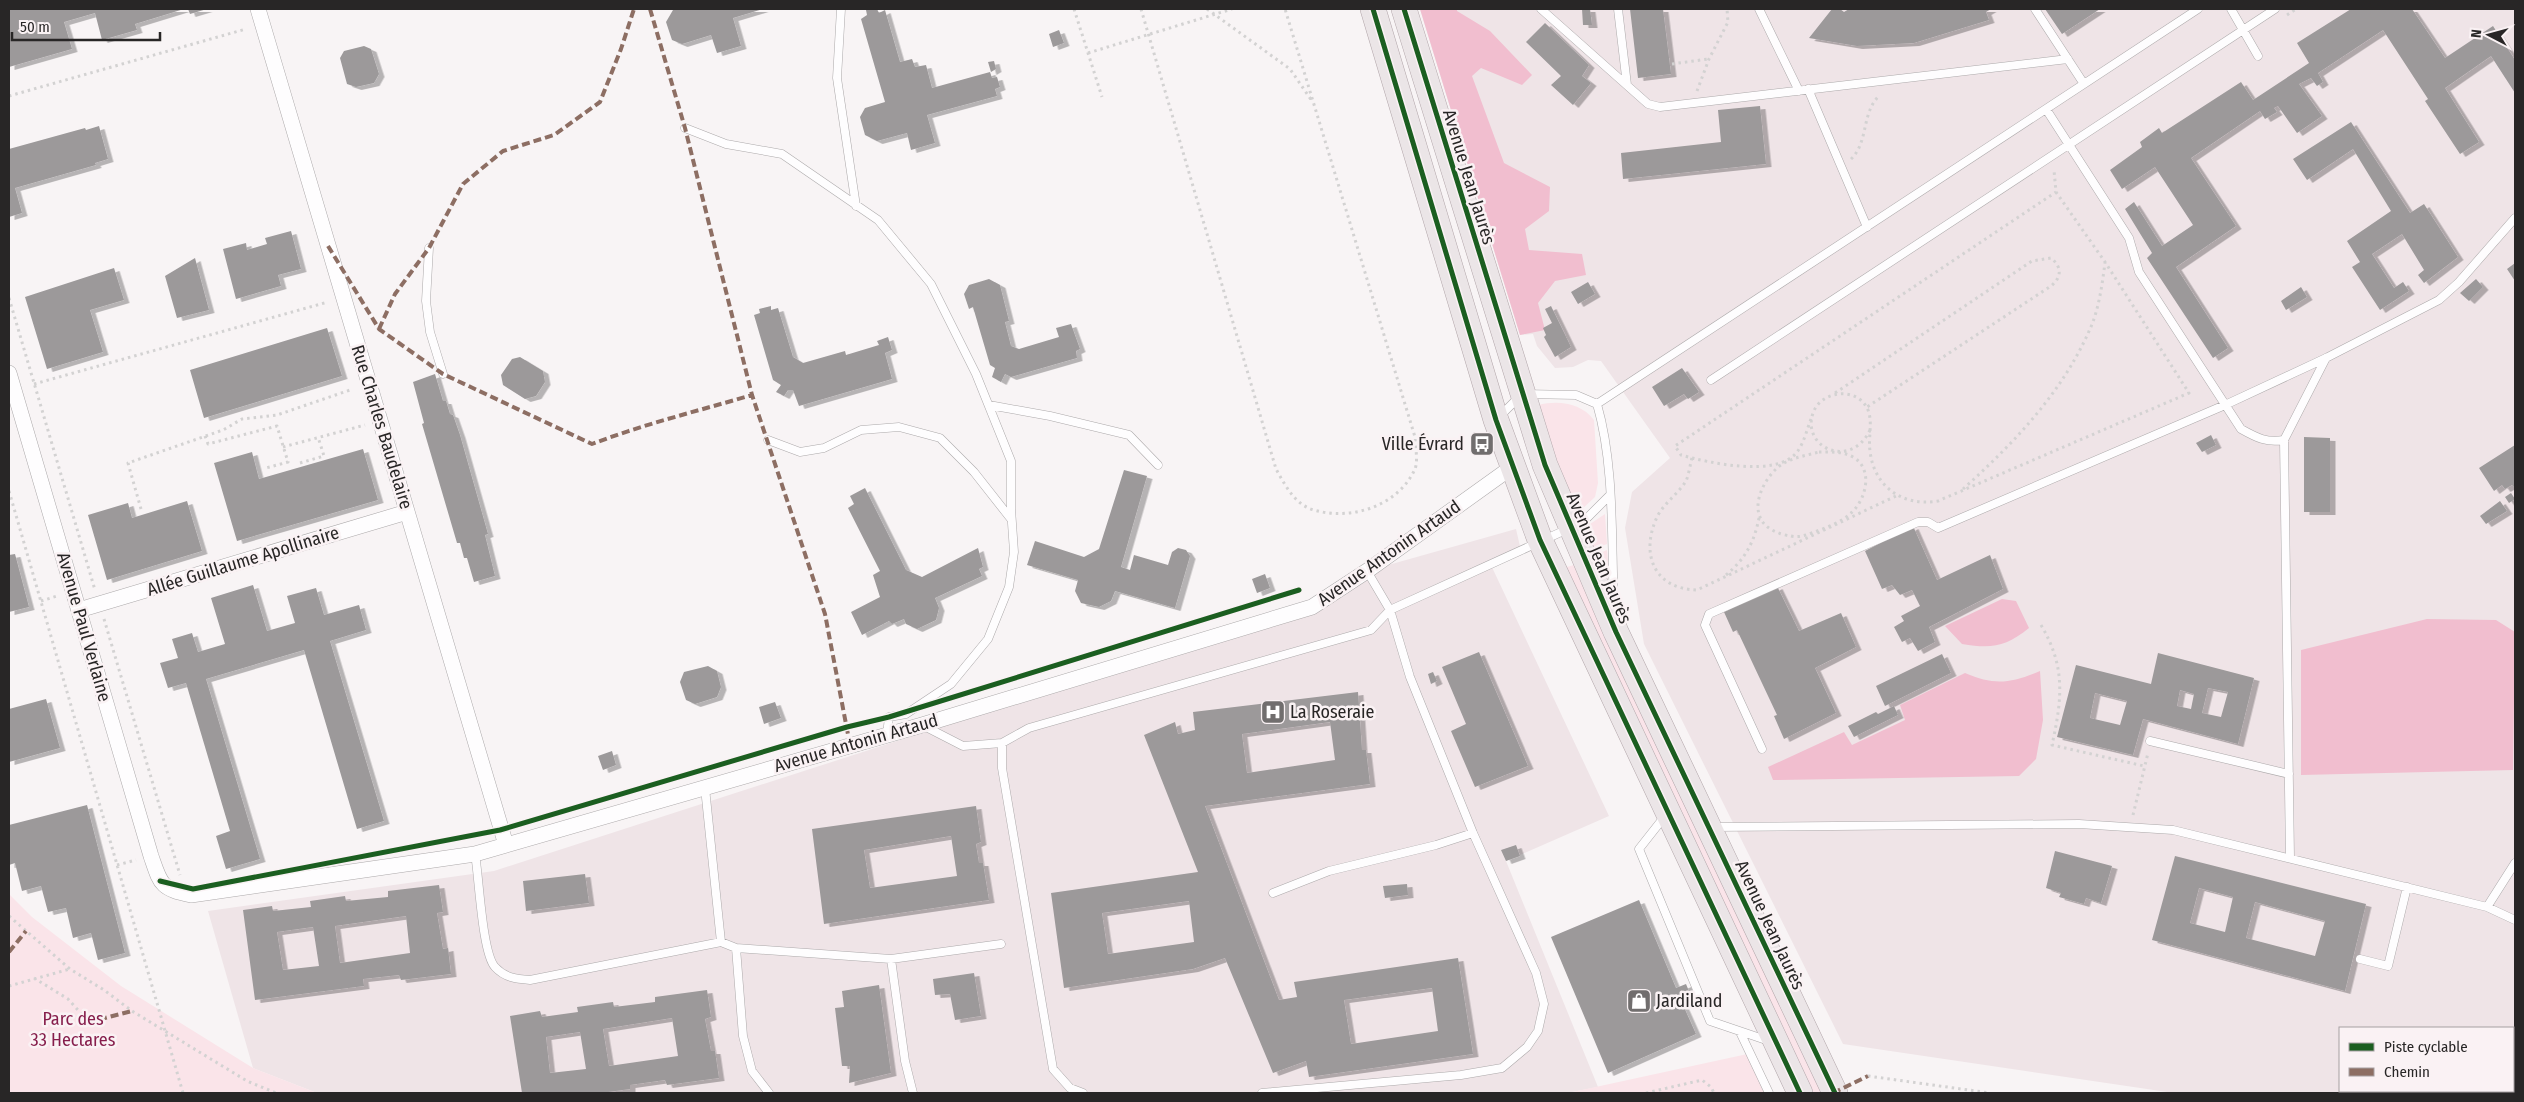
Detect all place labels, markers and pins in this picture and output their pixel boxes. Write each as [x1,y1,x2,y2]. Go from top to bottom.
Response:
bus stop icon: Ville Évrard [1469,431,1495,457]
place label: Ville Évrard [1382,432,1464,455]
hospital icon: La Roseraie [1260,699,1286,725]
place label: La Roseraie [1290,701,1375,723]
shop icon: Jardiland [1626,988,1652,1014]
place label: Jardiland [1656,990,1722,1012]

